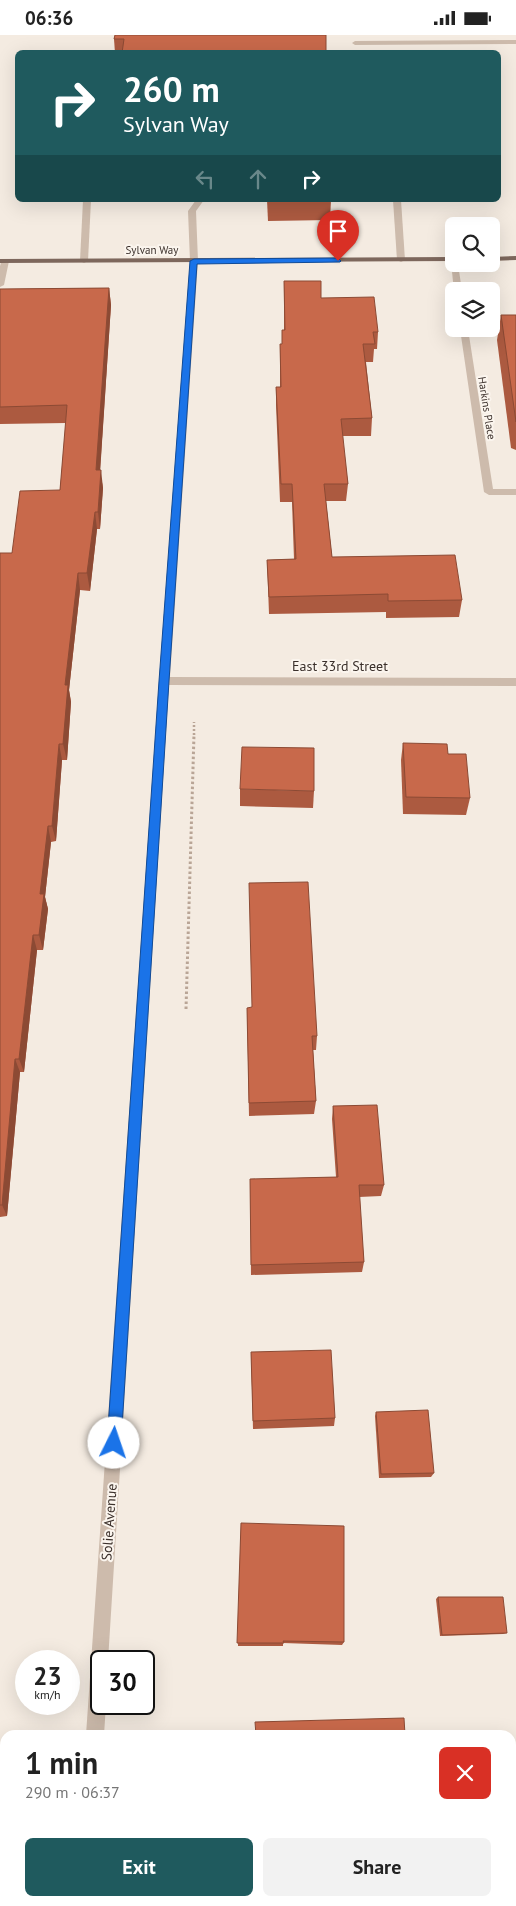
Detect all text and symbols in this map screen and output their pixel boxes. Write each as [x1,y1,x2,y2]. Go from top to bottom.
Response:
text: 06:36 [25,6,73,30]
text: 260 m [123,66,220,112]
icon: right [40,70,105,135]
text: Sylvan Way [123,110,229,138]
icon: left [191,165,219,193]
icon: ahead [244,165,272,193]
icon: right [297,165,325,193]
pin [317,210,359,261]
icon: arrive [324,217,352,245]
map controls [445,217,500,337]
button: search [445,217,500,272]
street label: Sylvan Way [126,243,179,257]
button: layers [445,282,500,337]
street label: Harkins Place [475,376,499,441]
street label: East 33rd Street [292,657,388,675]
position arrow [87,1416,139,1468]
street label: Solie Avenue [97,1483,121,1561]
speed limit sign: 30 [90,1650,155,1715]
text: 23 [33,1660,62,1692]
text: km/h [34,1687,61,1702]
text: 1 min [25,1743,98,1782]
button: close [439,1747,491,1799]
text: 290 m · 06:37 [25,1782,120,1802]
button: Exit [25,1838,253,1896]
button: Share [263,1838,491,1896]

